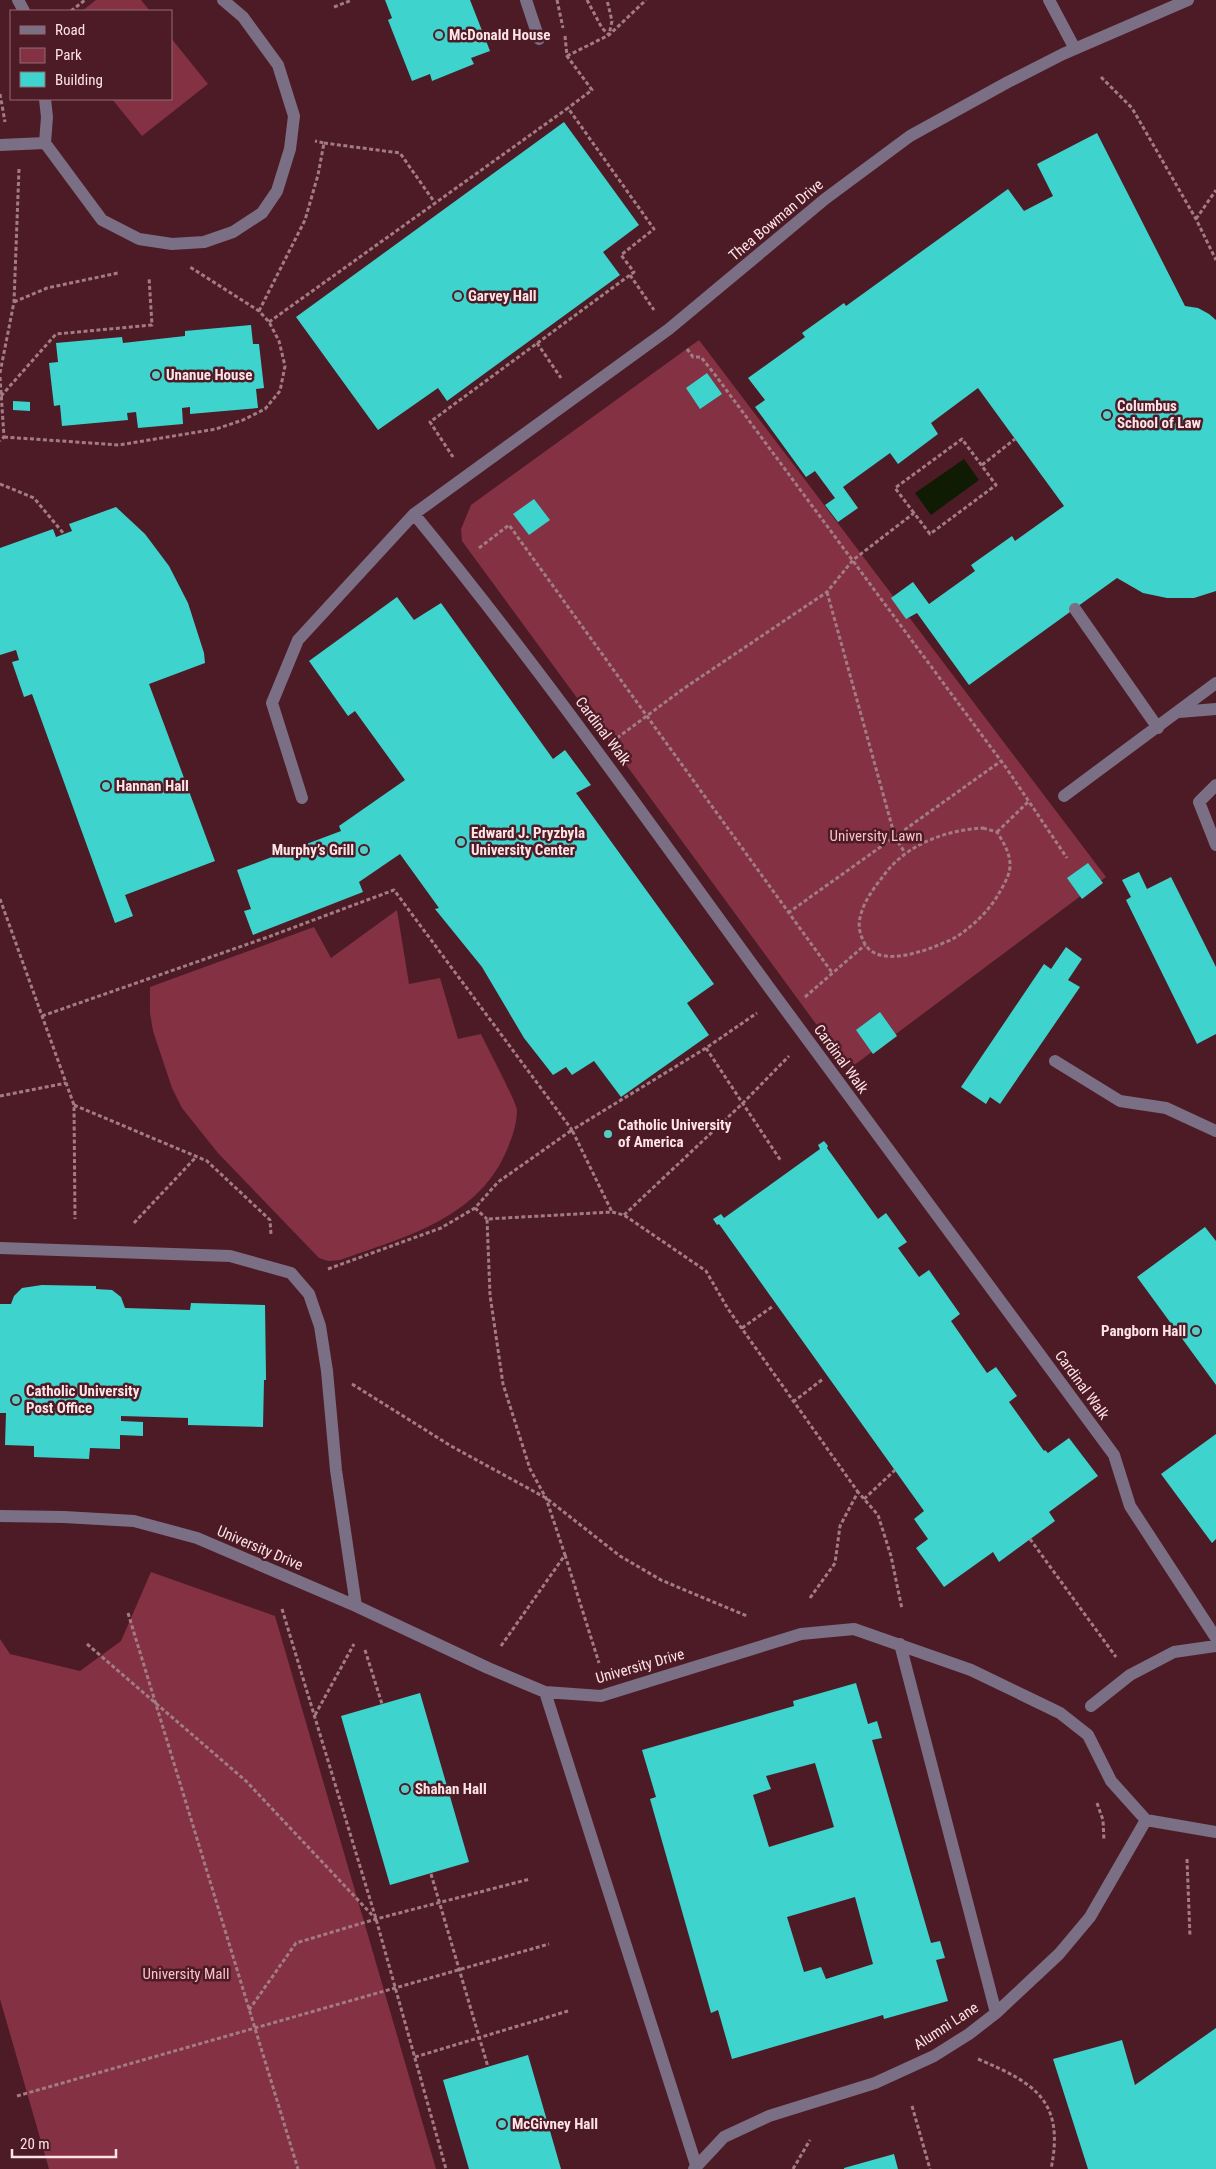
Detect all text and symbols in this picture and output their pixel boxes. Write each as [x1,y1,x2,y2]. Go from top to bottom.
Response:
legend [10,10,172,100]
text: Road [55,21,85,39]
place label: McDonald House [449,26,550,44]
marker: McDonald House [433,29,445,41]
text: Park [55,46,82,64]
text: Building [55,71,103,89]
street label: Thea Bowman Drive [725,175,827,265]
place label: Garvey Hall [468,287,537,305]
marker: Garvey Hall [452,290,464,302]
place label: Unanue House [166,366,252,384]
marker: Unanue House [150,369,162,381]
place label: Columbus School of Law [1117,397,1202,432]
marker: Columbus School of Law [1101,409,1113,421]
street label: Cardinal Walk [571,693,635,769]
place label: Hannan Hall [116,777,189,795]
marker: Hannan Hall [100,780,112,792]
place label: Edward J. Pryzbyla University Center [471,824,585,859]
park label: University Lawn [830,827,922,845]
marker: Edward J. Pryzbyla University Center [455,836,467,848]
place label: Murphy’s Grill [272,841,354,859]
marker: Murphy’s Grill [358,844,370,856]
street label: Cardinal Walk [810,1021,872,1097]
place label: Catholic University of America [618,1116,732,1151]
marker: Catholic University of America [602,1128,614,1140]
place label: Pangborn Hall [1101,1322,1186,1340]
marker: Pangborn Hall [1190,1325,1202,1337]
street label: Cardinal Walk [1051,1347,1113,1423]
place label: Catholic University Post Office [26,1382,140,1417]
marker: Catholic University Post Office [10,1394,22,1406]
street label: University Drive [214,1522,306,1574]
street label: University Drive [594,1645,686,1687]
place label: Shahan Hall [415,1780,487,1798]
marker: Shahan Hall [399,1783,411,1795]
park label: University Mall [143,1965,229,1983]
street label: Alumni Lane [910,1998,982,2054]
place label: McGivney Hall [512,2115,598,2133]
marker: McGivney Hall [496,2118,508,2130]
scale bar [12,2126,116,2158]
text: 20 m [20,2135,50,2153]

